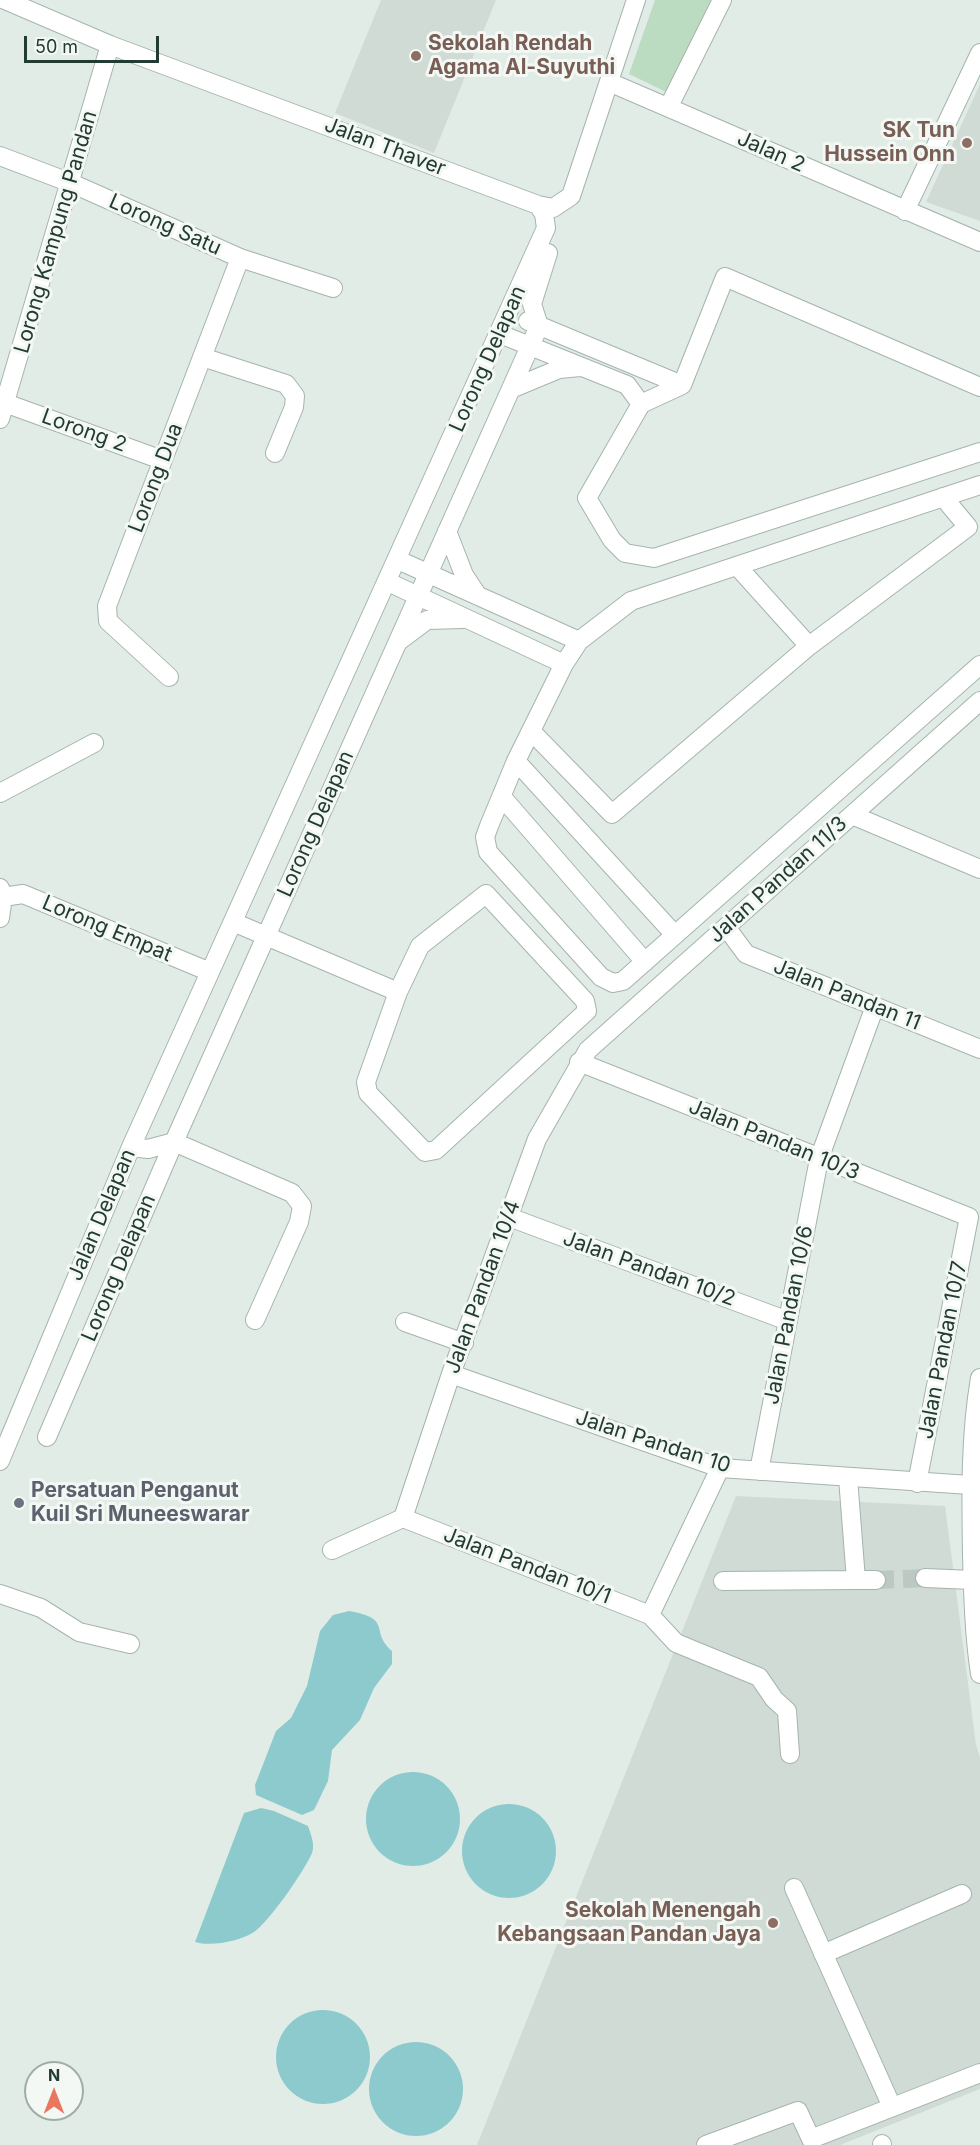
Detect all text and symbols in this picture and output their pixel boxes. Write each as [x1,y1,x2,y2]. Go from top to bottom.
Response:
scale bar [27,24,162,62]
place label: Sekolah Rendah Agama Al-Suyuthi [428,31,615,81]
text: 50 m [35,36,78,57]
marker: Sekolah Rendah Agama Al-Suyuthi [409,49,423,63]
street label: Lorong Kampung Pandan [9,108,103,356]
street label: Jalan Thaver [321,112,449,182]
place label: SK Tun Hussein Onn [824,118,955,168]
street label: Jalan 2 [733,126,809,178]
marker: SK Tun Hussein Onn [960,136,974,150]
street label: Lorong Satu [105,189,225,261]
street label: Lorong Delapan [444,282,532,436]
street label: Lorong 2 [38,404,130,458]
street label: Lorong Dua [124,420,188,536]
street label: Lorong Delapan [272,747,360,901]
street label: Jalan Pandan 11/3 [704,811,852,949]
street label: Lorong Empat [38,890,176,968]
street label: Jalan Pandan 11 [770,954,924,1036]
street label: Jalan Pandan 10/3 [685,1094,863,1186]
street label: Jalan Delapan [63,1145,141,1285]
street label: Lorong Delapan [77,1191,161,1345]
street label: Jalan Pandan 10/4 [440,1197,526,1377]
street label: Jalan Pandan 10/6 [759,1223,819,1407]
street label: Jalan Pandan 10/2 [559,1226,739,1312]
street label: Jalan Pandan 10/7 [913,1259,973,1441]
street label: Jalan Pandan 10 [572,1405,734,1479]
place label: Persatuan Penganut Kuil Sri Muneeswarar [31,1478,249,1528]
marker: Persatuan Penganut Kuil Sri Muneeswarar [12,1496,26,1510]
street label: Jalan Pandan 10/1 [440,1522,614,1610]
place label: Sekolah Menengah Kebangsaan Pandan Jaya [497,1898,761,1948]
marker: Sekolah Menengah Kebangsaan Pandan Jaya [766,1916,780,1930]
north arrow [24,2061,84,2121]
text: N [48,2065,60,2085]

